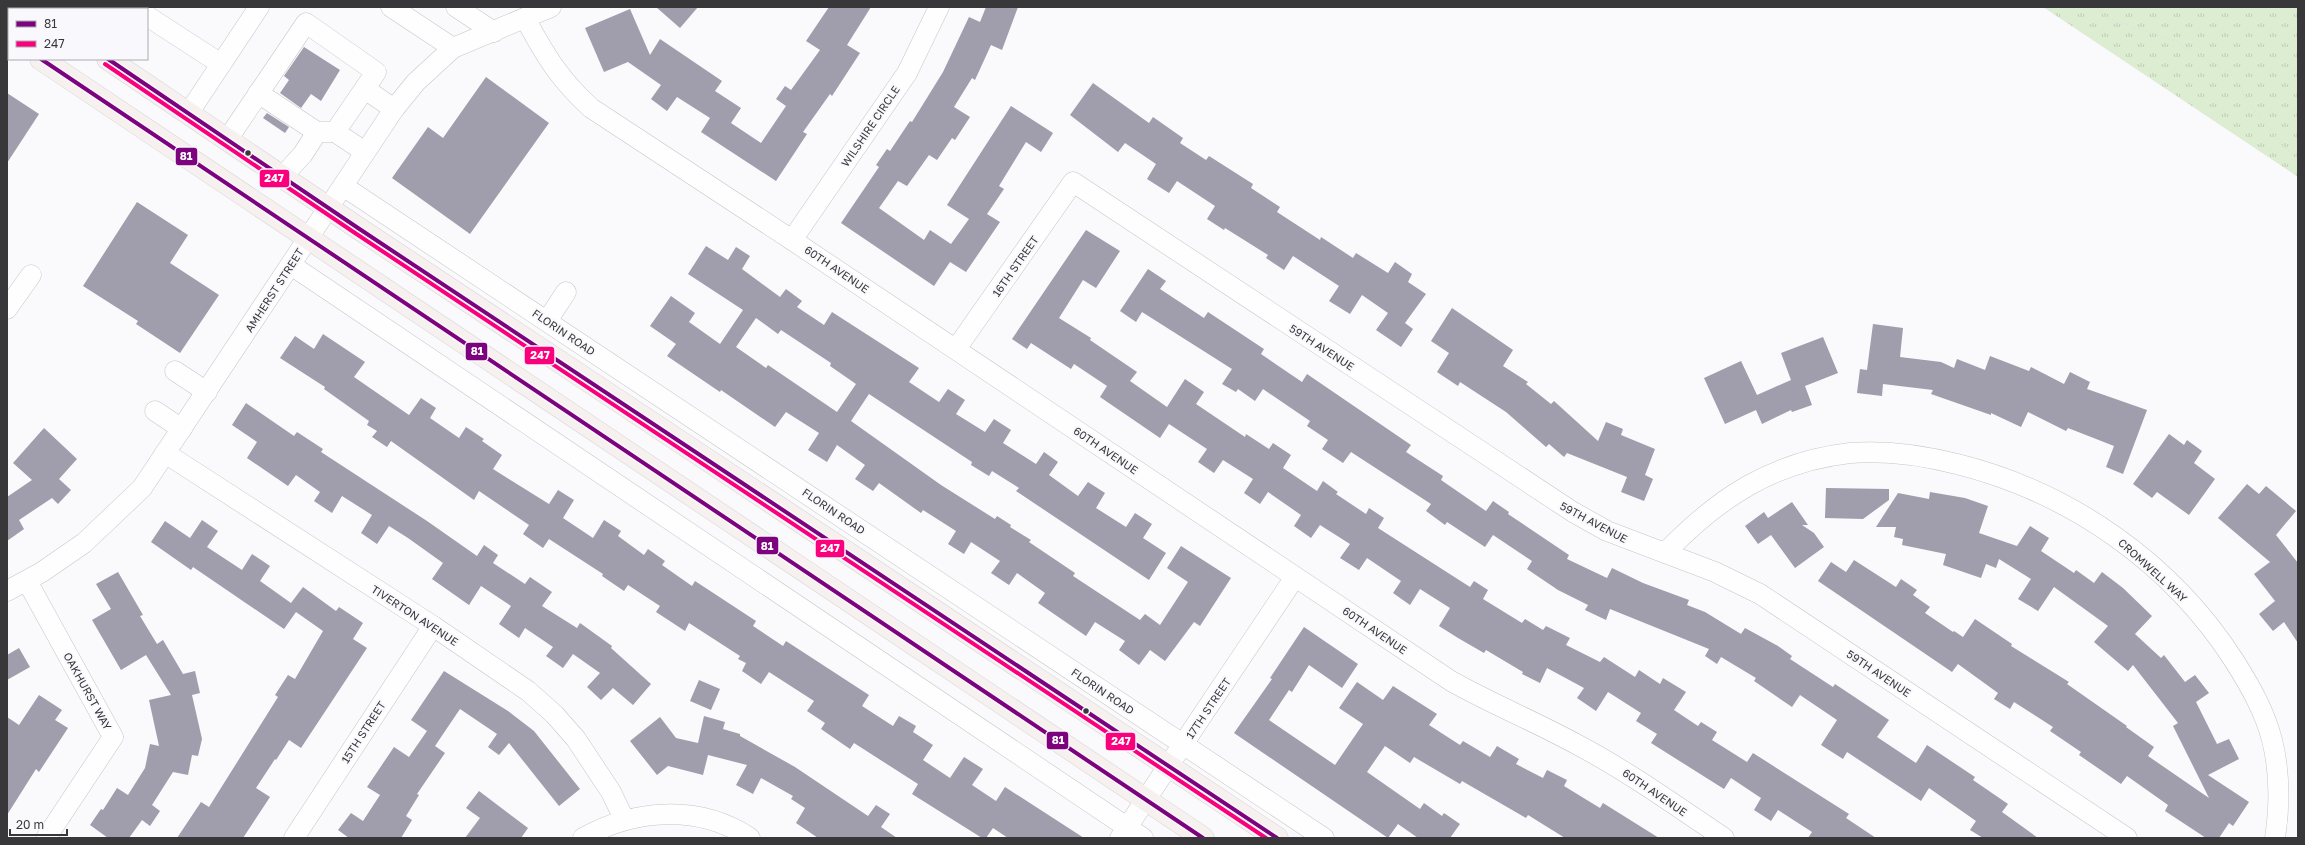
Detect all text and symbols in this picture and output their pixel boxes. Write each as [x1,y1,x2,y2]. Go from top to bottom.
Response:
legend [8,8,148,60]
text: 81 [44,16,57,31]
text: 247 [44,36,65,51]
street label: WILSHIRE CIRCLE [838,83,902,169]
line badge: 81 [175,147,198,166]
unlabelled marker [243,148,253,158]
text: 81 [180,149,193,162]
line badge: 247 [259,169,290,188]
text: 247 [264,171,284,184]
street label: 16TH STREET [989,233,1041,299]
street label: 60TH AVENUE [802,243,872,296]
street label: AMHERST STREET [242,245,306,334]
street label: FLORIN ROAD [530,306,598,358]
street label: 59TH AVENUE [1287,321,1357,373]
line badge: 81 [465,342,488,361]
text: 81 [471,344,484,357]
line badge: 247 [524,346,555,365]
text: 247 [530,348,550,361]
street label: 60TH AVENUE [1071,424,1141,477]
street label: FLORIN ROAD [800,485,868,537]
street label: 59TH AVENUE [1558,499,1630,545]
line badge: 81 [756,536,779,555]
street label: CROMWELL WAY [2116,536,2190,604]
text: 81 [761,539,774,552]
line badge: 247 [815,539,845,558]
text: 247 [820,541,840,554]
street label: TIVERTON AVENUE [369,582,461,648]
street label: 60TH AVENUE [1340,604,1410,657]
street label: 59TH AVENUE [1844,647,1914,699]
street label: OAKHURST WAY [61,650,115,732]
street label: FLORIN ROAD [1069,665,1137,717]
street label: 17TH STREET [1183,675,1233,741]
street label: 15TH STREET [338,698,388,765]
unlabelled marker [1081,706,1091,716]
line badge: 81 [1046,731,1069,750]
line badge: 247 [1105,732,1136,751]
text: 81 [1052,733,1065,746]
text: 247 [1111,734,1131,747]
street label: 60TH AVENUE [1620,766,1690,819]
scale bar [10,811,67,837]
text: 20 m [16,817,44,832]

